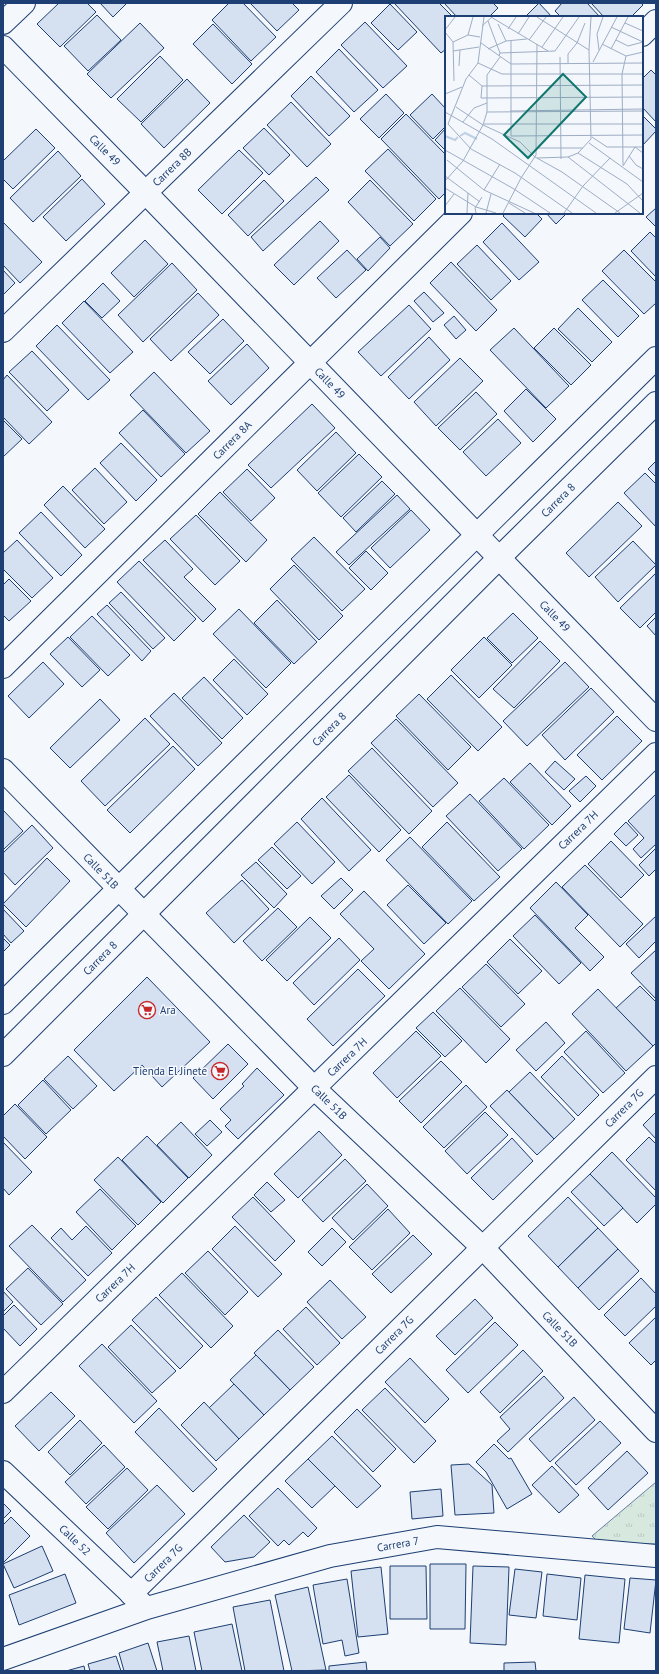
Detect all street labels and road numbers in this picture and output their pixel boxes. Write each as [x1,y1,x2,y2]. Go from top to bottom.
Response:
street label: Calle 49 [86,131,124,169]
street label: Carrera 8B [149,145,195,189]
street label: Calle 49 [312,364,348,402]
street label: Carrera 8A [210,417,255,462]
street label: Carrera 8 [538,480,578,520]
street label: Calle 49 [537,597,573,635]
street label: Carrera 8 [309,709,349,749]
street label: Carrera 7H [555,808,601,852]
street label: Calle 51B [80,850,122,892]
street label: Carrera 8 [80,938,120,978]
street label: Carrera 7H [324,1035,370,1079]
street label: Calle 51B [308,1081,350,1123]
street label: Carrera 7G [602,1085,647,1130]
street label: Carrera 7H [92,1261,138,1305]
street label: Calle 51B [539,1308,581,1350]
street label: Carrera 7G [372,1312,417,1357]
street label: Calle 52 [56,1522,94,1558]
street label: Carrera 7 [376,1533,420,1555]
street label: Carrera 7G [141,1540,186,1585]

